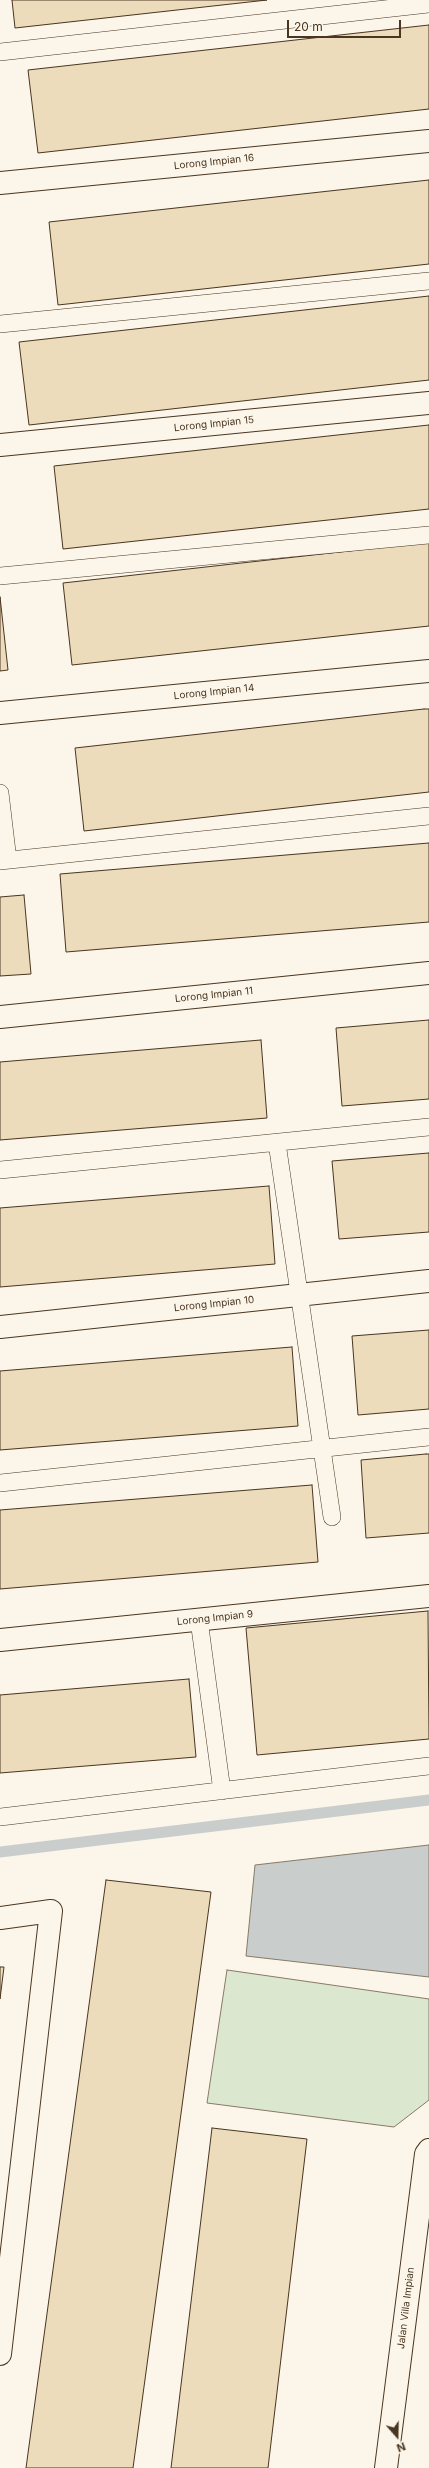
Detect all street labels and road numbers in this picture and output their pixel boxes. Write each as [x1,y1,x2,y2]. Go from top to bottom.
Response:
street label: Lorong Impian 16 [173,152,255,172]
street label: Lorong Impian 15 [173,414,255,434]
street label: Lorong Impian 14 [173,682,255,702]
street label: Lorong Impian 11 [174,985,254,1005]
street label: Lorong Impian 10 [173,1294,255,1314]
street label: Lorong Impian 9 [176,1608,254,1628]
street label: Jalan Villa Impian [395,2266,417,2350]

